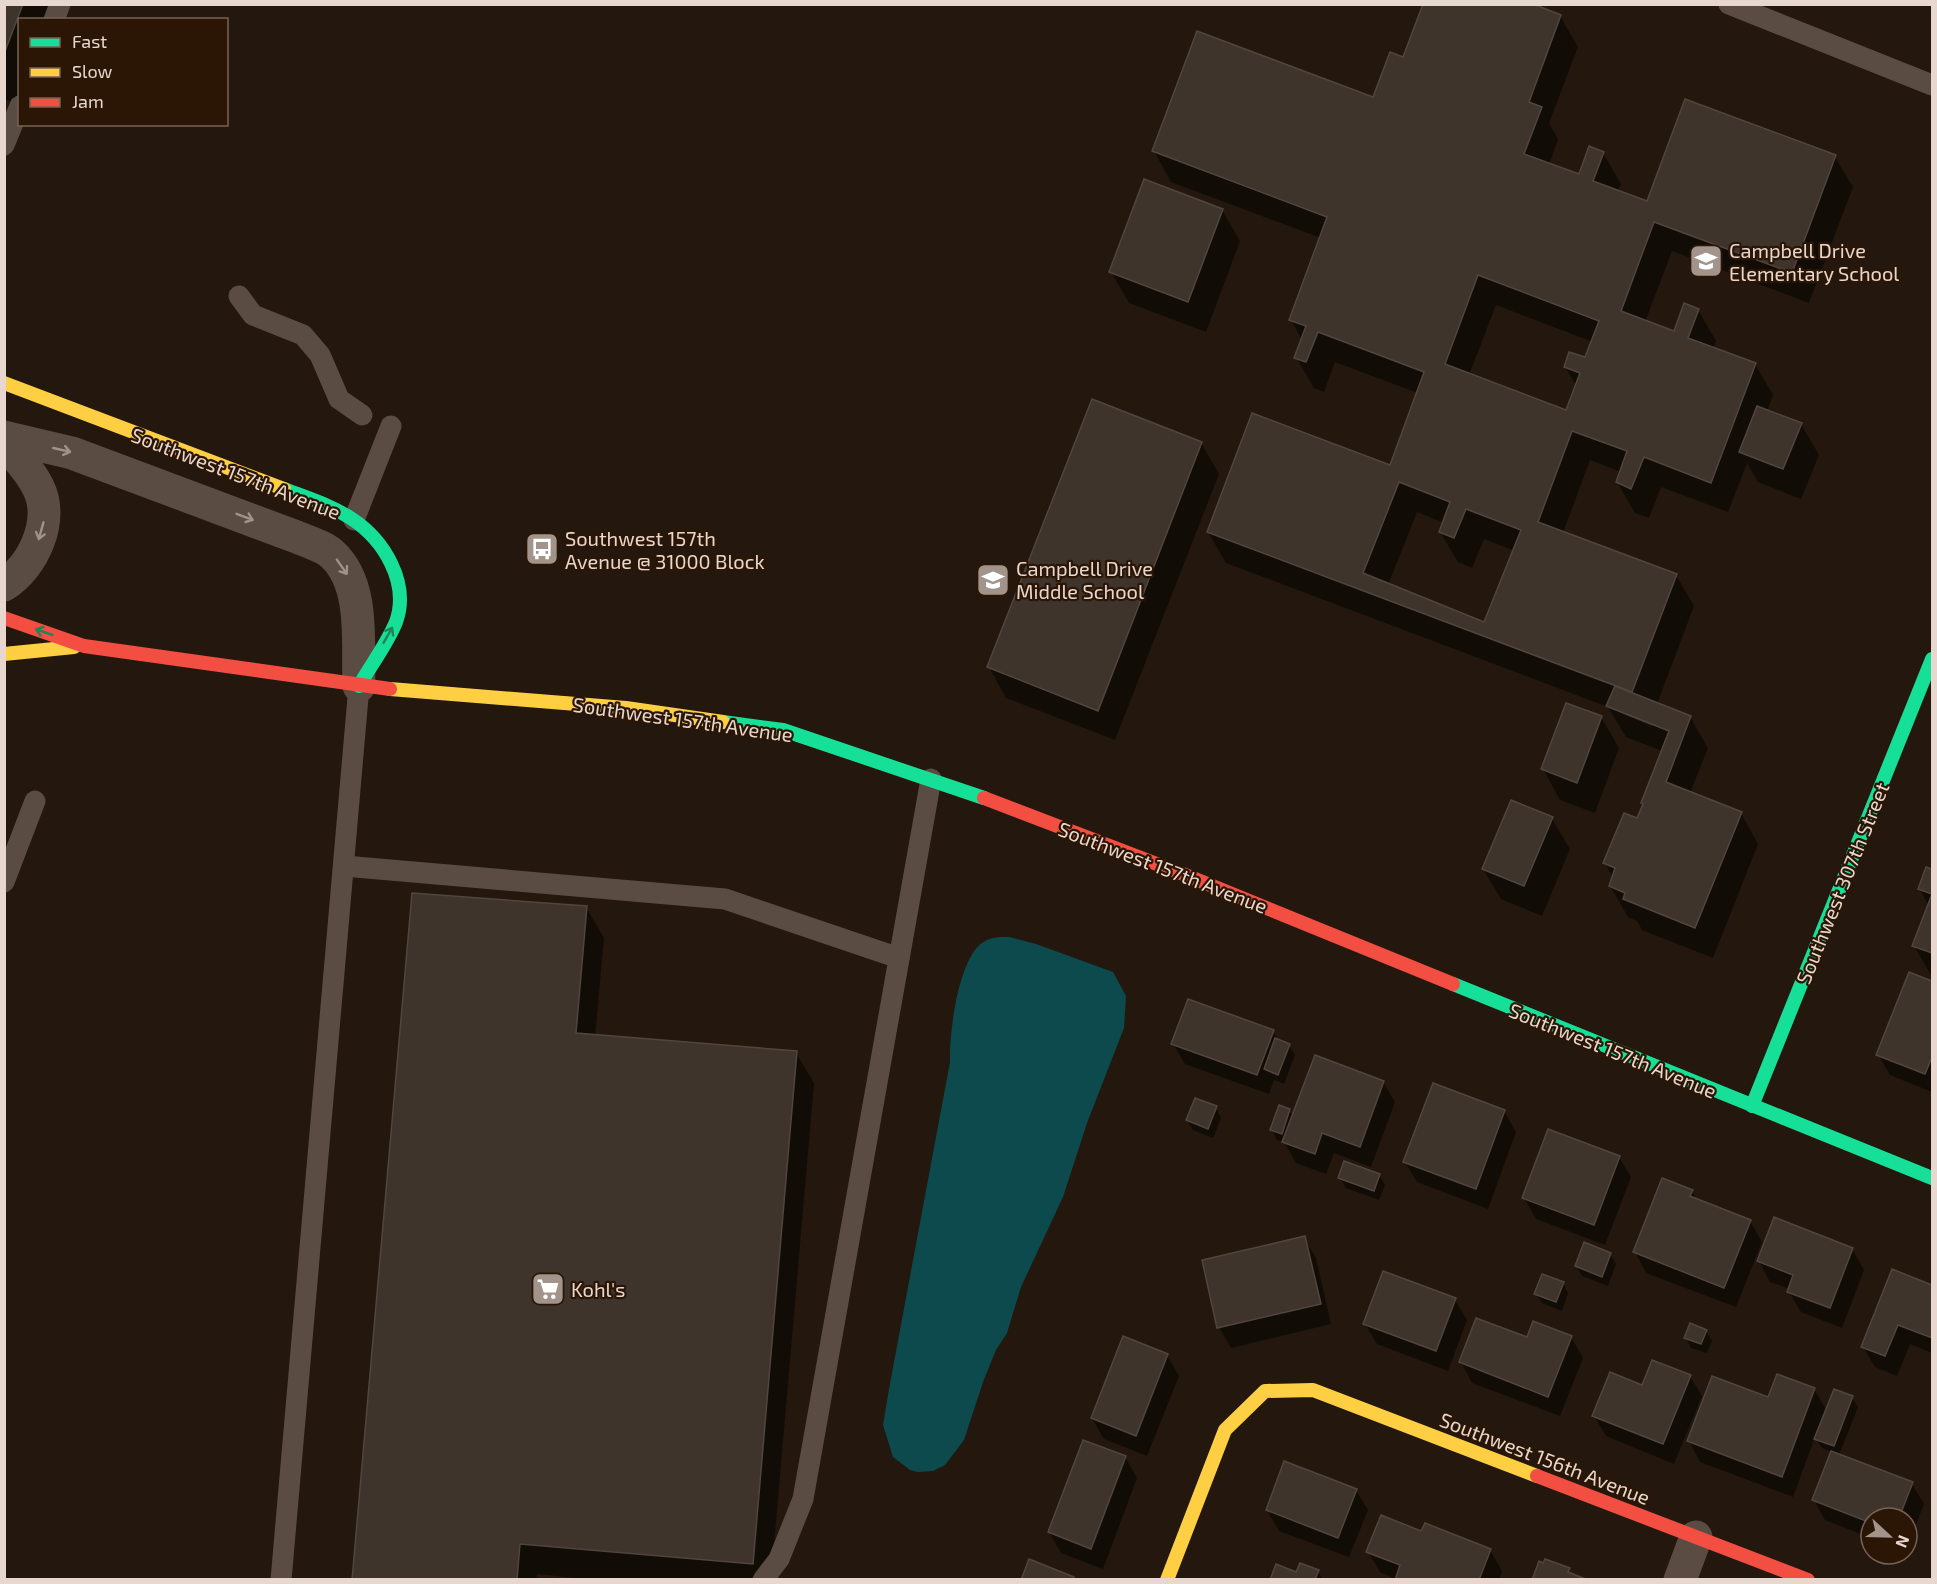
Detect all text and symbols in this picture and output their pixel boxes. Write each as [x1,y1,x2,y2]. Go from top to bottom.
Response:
legend [18,18,228,126]
text: Fast [72,30,107,52]
text: Slow [72,60,113,82]
text: Jam [72,90,104,112]
place label: Campbell Drive Elementary School [1729,238,1899,285]
school or university icon: Campbell Drive Elementary School [1688,243,1724,279]
street label: Southwest 157th Avenue [128,422,344,524]
one-way arrow [52,445,71,457]
one-way arrow [235,513,253,524]
one-way arrow [35,521,46,540]
place label: Southwest 157th Avenue @ 31000 Block [565,526,765,573]
bus stop icon: Southwest 157th Avenue @ 31000 Block [524,531,560,567]
place label: Campbell Drive Middle School [1016,556,1153,603]
one-way arrow [336,559,348,575]
school or university icon: Campbell Drive Middle School [975,562,1011,598]
one-way arrow [35,625,54,636]
one-way arrow [382,627,394,644]
street label: Southwest 157th Avenue [572,692,794,746]
street label: Southwest 307th Street [1791,778,1894,987]
street label: Southwest 157th Avenue [1055,816,1271,918]
street label: Southwest 157th Avenue [1506,997,1720,1103]
supermarket icon: Kohl's [530,1271,566,1307]
place label: Kohl's [571,1277,625,1301]
street label: Southwest 156th Avenue [1437,1407,1653,1509]
north arrow [1859,1506,1919,1566]
text: N [1892,1533,1914,1551]

